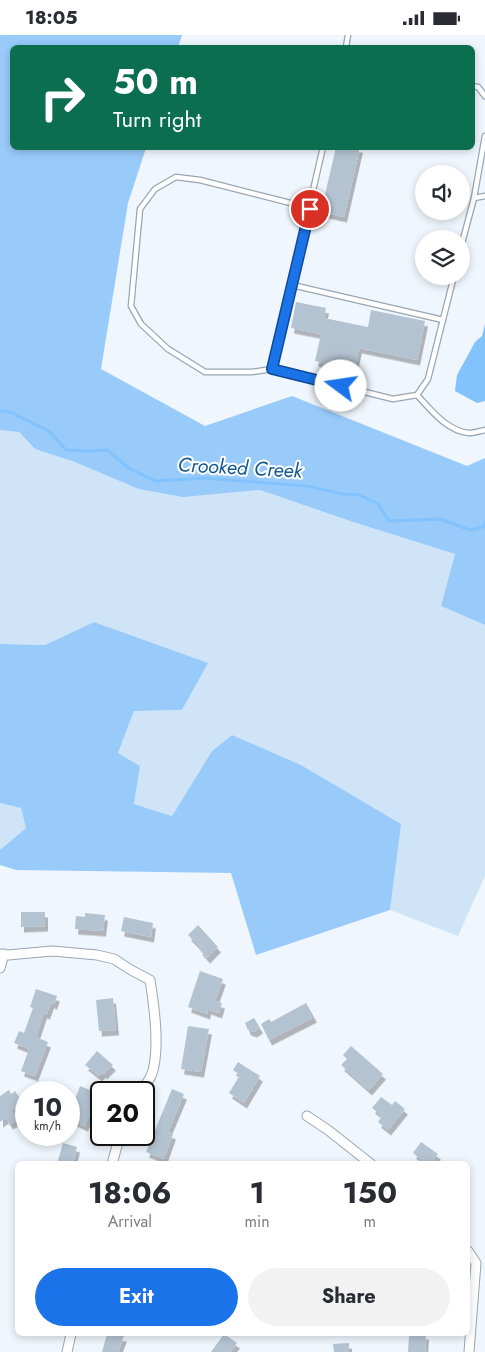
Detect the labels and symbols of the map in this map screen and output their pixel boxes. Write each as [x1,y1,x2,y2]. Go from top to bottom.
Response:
pin [289,188,331,230]
position arrow [314,359,366,411]
water label: Crooked Creek [177,450,304,486]
speed limit sign: 20 [90,1081,155,1146]

